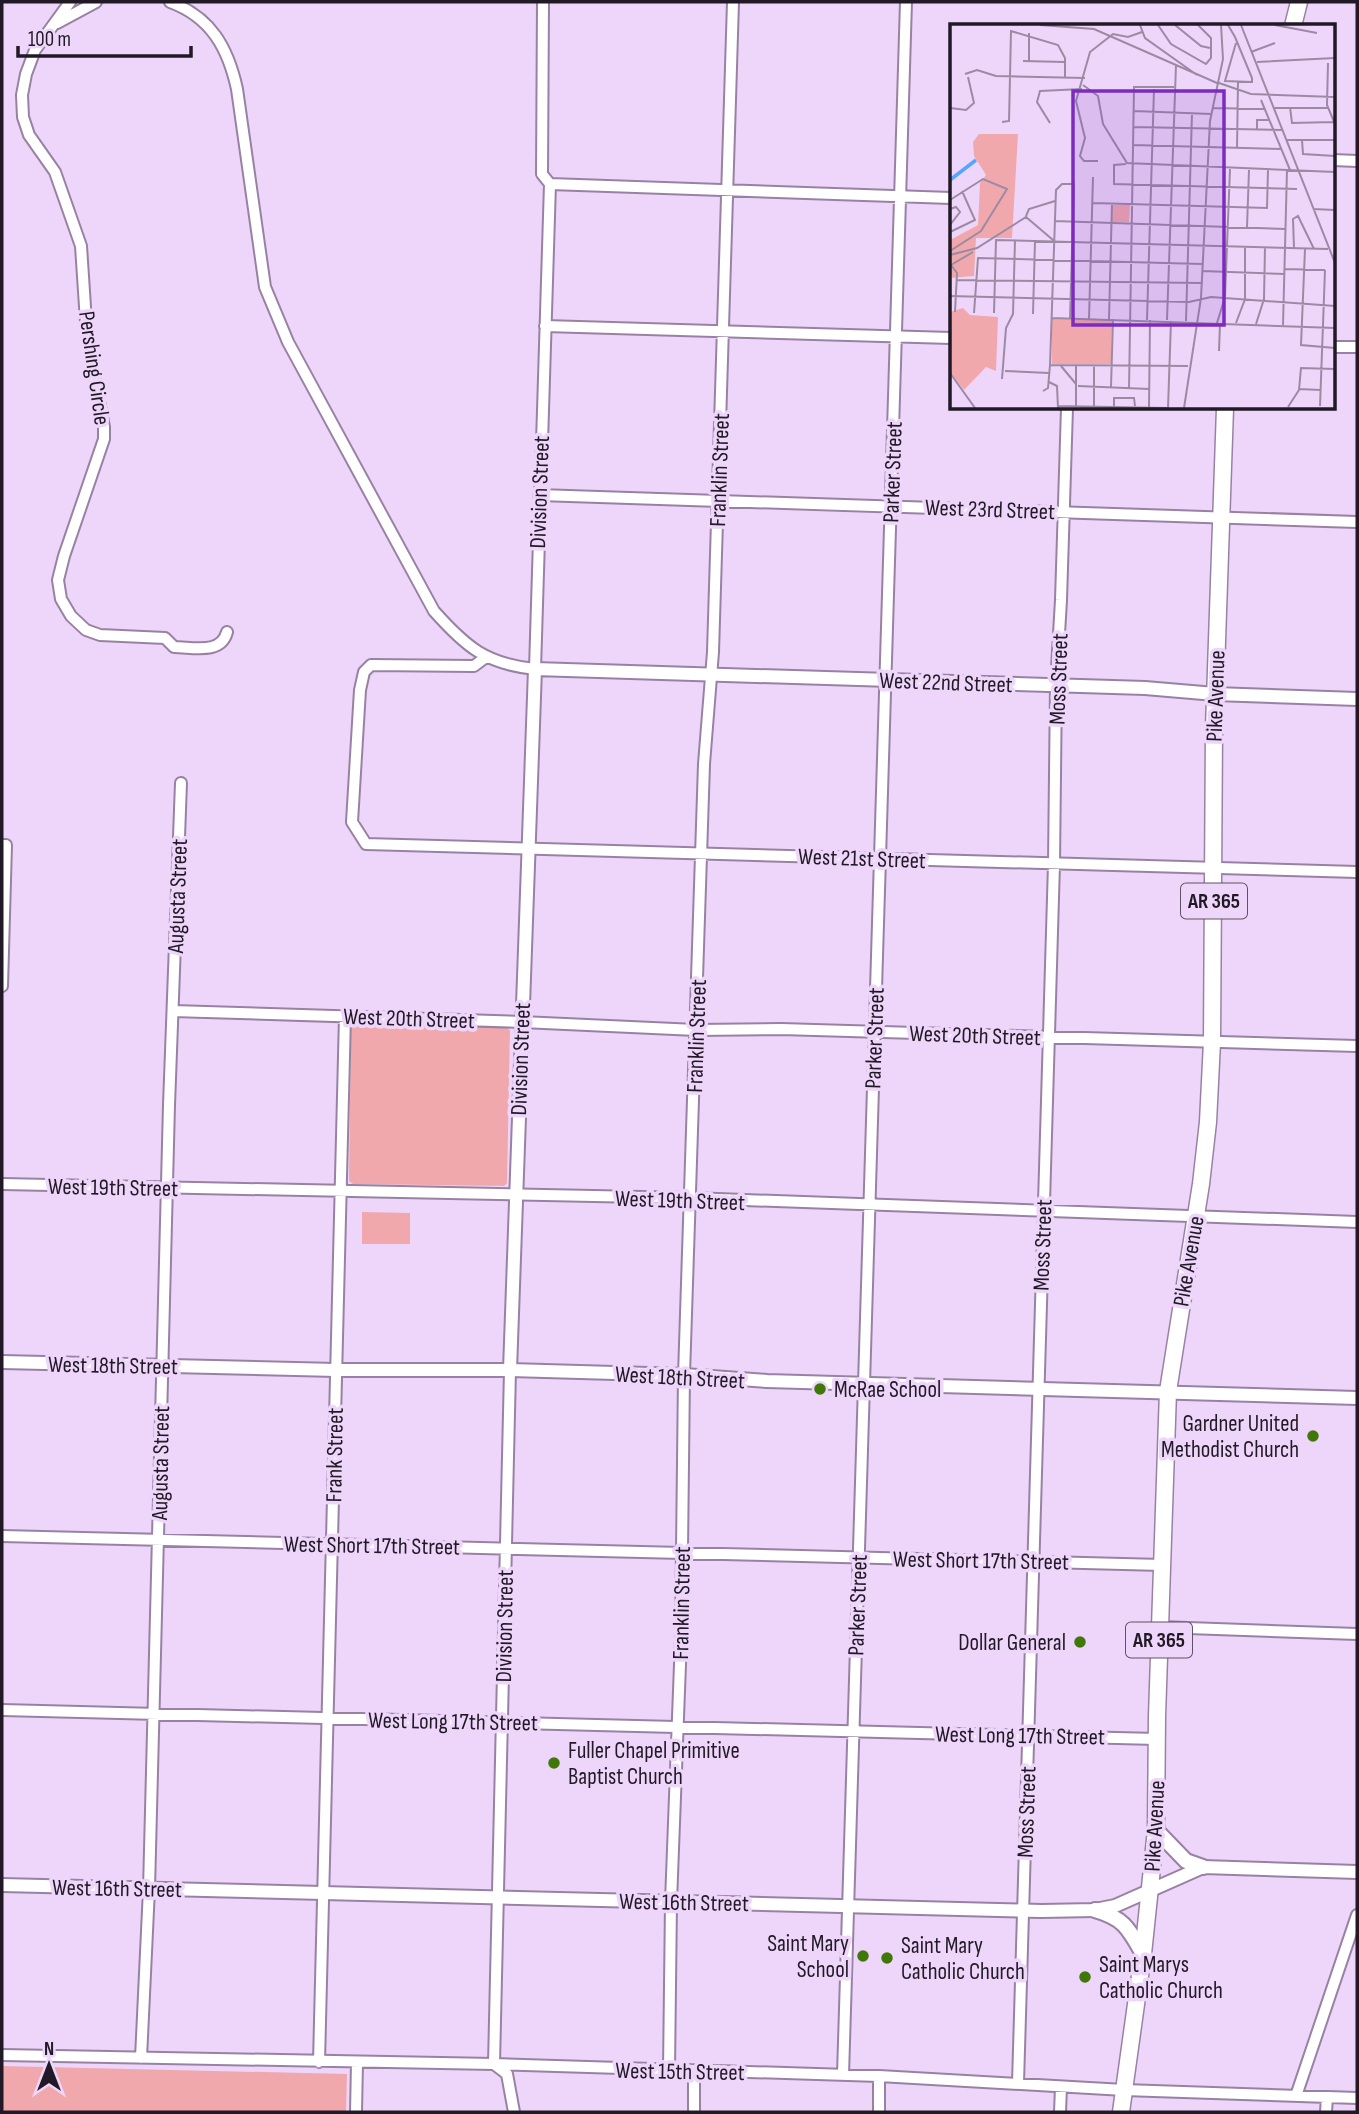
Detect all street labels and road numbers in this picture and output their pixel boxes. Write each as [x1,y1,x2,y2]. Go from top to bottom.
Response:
street label: Pershing Circle [72,309,116,427]
street label: Franklin Street [704,413,736,527]
street label: Parker Street [877,421,909,523]
street label: Division Street [524,435,556,549]
street label: West 23rd Street [925,494,1055,526]
street label: Moss Street [1043,633,1075,725]
street label: Pike Avenue [1200,650,1232,742]
street label: West 22nd Street [879,667,1013,699]
street label: Augusta Street [162,838,194,955]
street label: West 21st Street [798,843,926,875]
road number: AR 365 [1181,884,1247,918]
street label: Franklin Street [681,979,713,1093]
street label: Parker Street [859,987,891,1089]
street label: Division Street [505,1002,537,1116]
street label: West 20th Street [343,1003,475,1035]
street label: West 20th Street [909,1020,1041,1052]
street label: West 19th Street [48,1173,178,1203]
street label: West 19th Street [614,1185,746,1217]
street label: Moss Street [1027,1199,1059,1291]
street label: Pike Avenue [1167,1214,1211,1309]
street label: West 18th Street [48,1351,178,1381]
street label: West 18th Street [614,1361,746,1395]
street label: Augusta Street [146,1406,176,1521]
street label: Frank Street [320,1407,350,1503]
street label: West Short 17th Street [284,1530,460,1562]
street label: West Short 17th Street [893,1545,1069,1577]
street label: Franklin Street [667,1546,697,1660]
street label: Parker Street [842,1554,874,1656]
street label: Division Street [490,1569,520,1683]
road number: AR 365 [1126,1622,1192,1658]
street label: West Long 17th Street [368,1707,538,1737]
street label: West Long 17th Street [935,1721,1105,1751]
street label: Moss Street [1011,1766,1043,1858]
street label: Pike Avenue [1139,1780,1171,1872]
street label: West 16th Street [52,1874,182,1904]
street label: West 16th Street [619,1888,749,1918]
street label: West 15th Street [615,2057,745,2087]

